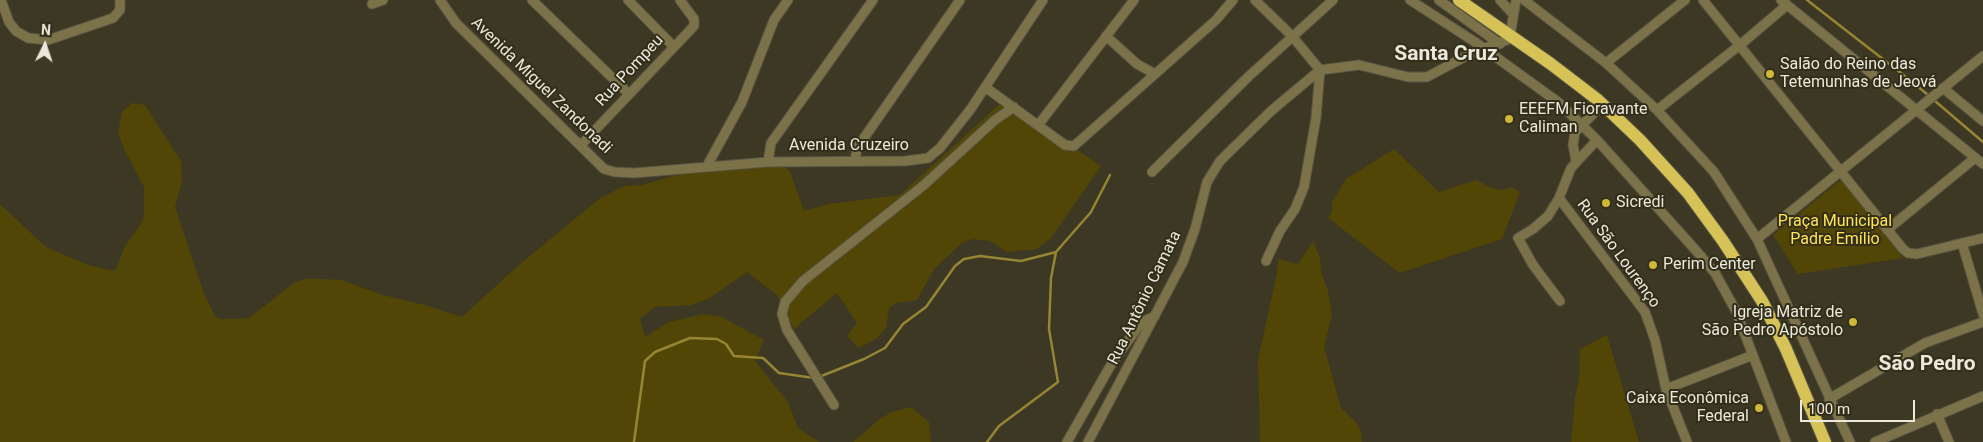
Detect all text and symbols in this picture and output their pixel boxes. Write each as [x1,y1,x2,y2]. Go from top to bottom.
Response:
street label: Avenida Miguel Zandonadi [467,14,615,158]
north arrow [20,20,70,70]
text: N [41,22,52,38]
street label: Rua Pompeu [592,31,668,111]
district label: Santa Cruz [1394,42,1498,68]
place label: Salão do Reino das Tetemunhas de Jeová [1780,55,1937,93]
marker: Salão do Reino das Tetemunhas de Jeová [1764,68,1776,80]
place label: EEEFM Fioravante Caliman [1519,100,1648,138]
marker: EEEFM Fioravante Caliman [1503,113,1515,125]
street label: Avenida Cruzeiro [789,136,909,156]
place label: Sicredi [1616,193,1664,213]
street label: Rua São Lourenço [1572,196,1664,312]
marker: Sicredi [1600,197,1612,209]
park label: Praça Municipal Padre Emílio [1778,212,1892,250]
street label: Rua Antônio Camata [1104,228,1186,368]
place label: Perim Center [1663,255,1756,275]
marker: Perim Center [1647,259,1659,271]
place label: Igreja Matriz de São Pedro Apóstolo [1702,303,1843,341]
marker: Igreja Matriz de São Pedro Apóstolo [1847,316,1859,328]
district label: São Pedro [1878,352,1976,378]
place label: Caixa Econômica Federal [1626,389,1749,427]
scale bar [1803,390,1918,422]
text: 100 m [1808,400,1850,418]
marker: Caixa Econômica Federal [1753,402,1765,414]

